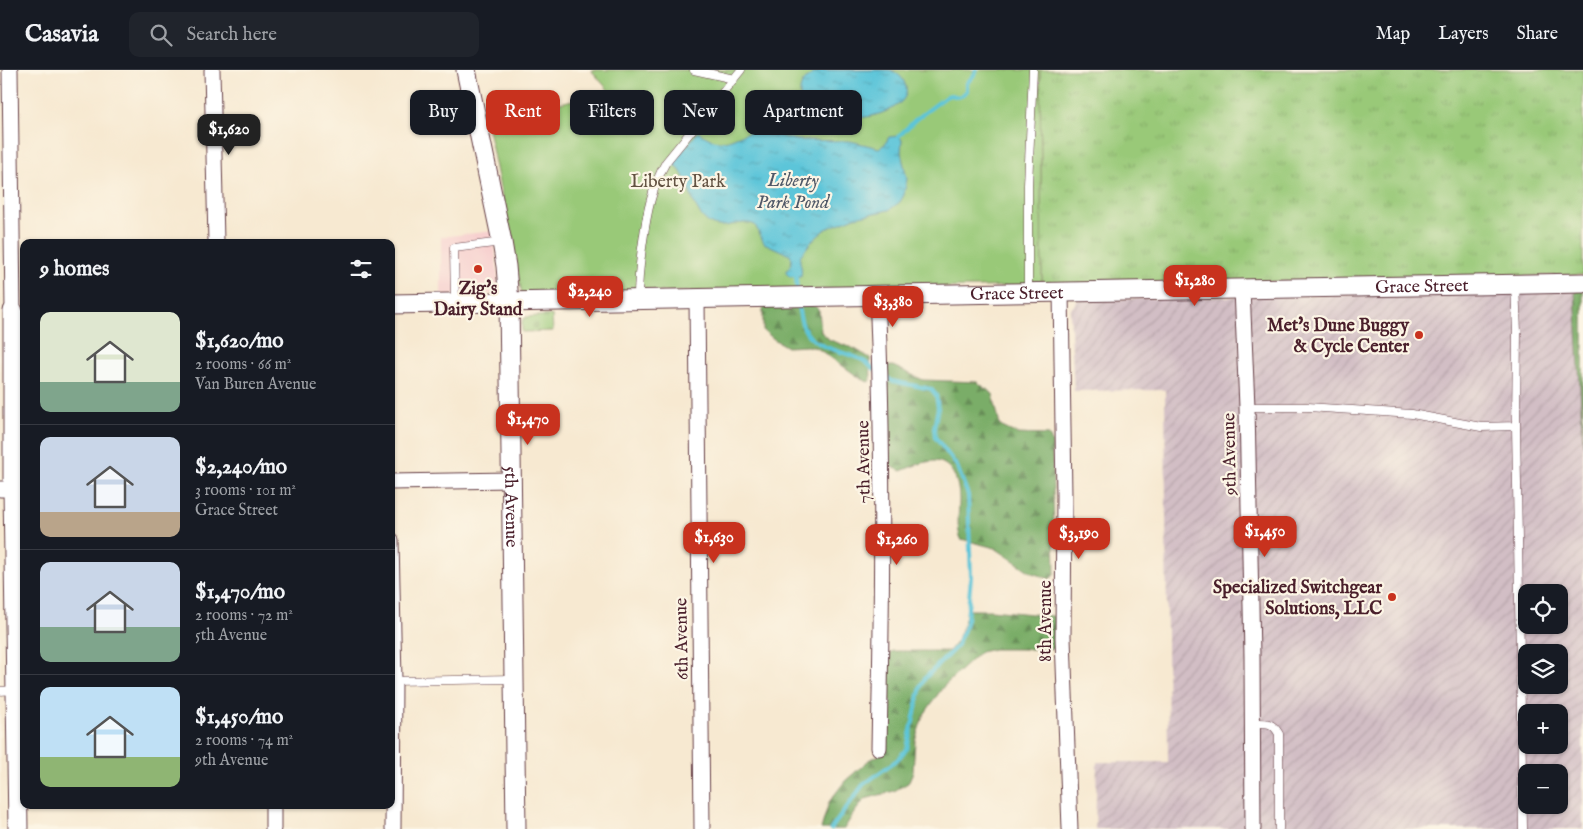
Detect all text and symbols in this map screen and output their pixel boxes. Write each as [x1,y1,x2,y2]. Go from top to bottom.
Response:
search box [129,12,479,57]
text: Casavia [25,19,99,50]
icon: search [147,21,175,49]
text: Search here [187,23,277,47]
text: Map [1376,23,1410,46]
text: Layers [1438,23,1489,46]
text: Share [1517,23,1558,46]
chip: Buy [410,90,476,135]
chip: Rent [486,90,560,135]
chip: Filters [570,90,654,135]
chip: New [664,90,735,135]
chip: Apartment [745,90,862,135]
pin: $1,620 [188,114,270,156]
text: $1,620 [208,120,250,140]
water label: Liberty Park Pond [757,169,830,215]
park label: Liberty Park [630,171,726,194]
icon: filters [347,255,375,283]
text: 9 homes [40,256,109,283]
marker: Zig's Dairy Stand [472,263,484,275]
pin: $1,280 [1154,264,1236,307]
text: $1,280 [1175,271,1215,291]
street label: Grace Street [1375,275,1469,300]
pin: $2,240 [549,276,631,318]
place label: Zig's Dairy Stand [434,278,523,322]
text: $2,240 [568,282,612,302]
street label: Grace Street [970,282,1064,307]
pin: $3,380 [852,286,934,328]
text: $3,380 [873,292,913,312]
place label: Met's Dune Buggy & Cycle Center [1267,315,1410,359]
text: $1,620/mo [195,328,284,355]
marker: Met's Dune Buggy & Cycle Center [1413,329,1425,341]
icon: home [80,332,140,392]
text: 2 rooms · 66 m² [195,355,291,375]
text: Van Buren Avenue [195,375,316,395]
pin: $1,470 [487,404,569,446]
text: $1,470 [507,410,549,430]
street label: 9th Avenue [1218,413,1243,496]
street label: 7th Avenue [852,420,877,504]
text: $2,240/mo [195,454,287,481]
icon: home [80,457,140,517]
street label: 5th Avenue [498,466,522,548]
text: 3 rooms · 101 m² [195,481,296,501]
text: Grace Street [195,501,278,521]
pin: $1,450 [1224,516,1306,558]
pin: $3,190 [1038,518,1120,560]
pin: $1,630 [673,522,755,564]
text: $1,450 [1245,522,1285,542]
pin: $1,260 [856,524,938,566]
text: $3,190 [1059,524,1099,544]
text: $1,630 [694,528,734,548]
text: $1,260 [876,530,918,550]
place label: Specialized Switchgear Solutions, LLC [1213,577,1382,621]
text: $1,470/mo [195,579,285,606]
street label: 8th Avenue [1035,580,1058,662]
icon: home [80,582,140,642]
map controls [1518,584,1568,814]
button: locate [1518,584,1568,634]
marker: Specialized Switchgear Solutions, LLC [1386,591,1398,603]
street label: 6th Avenue [670,598,695,680]
text: 2 rooms · 72 m² [195,606,293,626]
text: 5th Avenue [195,626,267,646]
button: layers [1518,644,1568,694]
text: $1,450/mo [195,704,283,731]
button: + [1518,704,1568,754]
icon: home [80,707,140,767]
text: 2 rooms · 74 m² [195,731,293,751]
text: 9th Avenue [195,751,268,771]
button: − [1518,764,1568,814]

